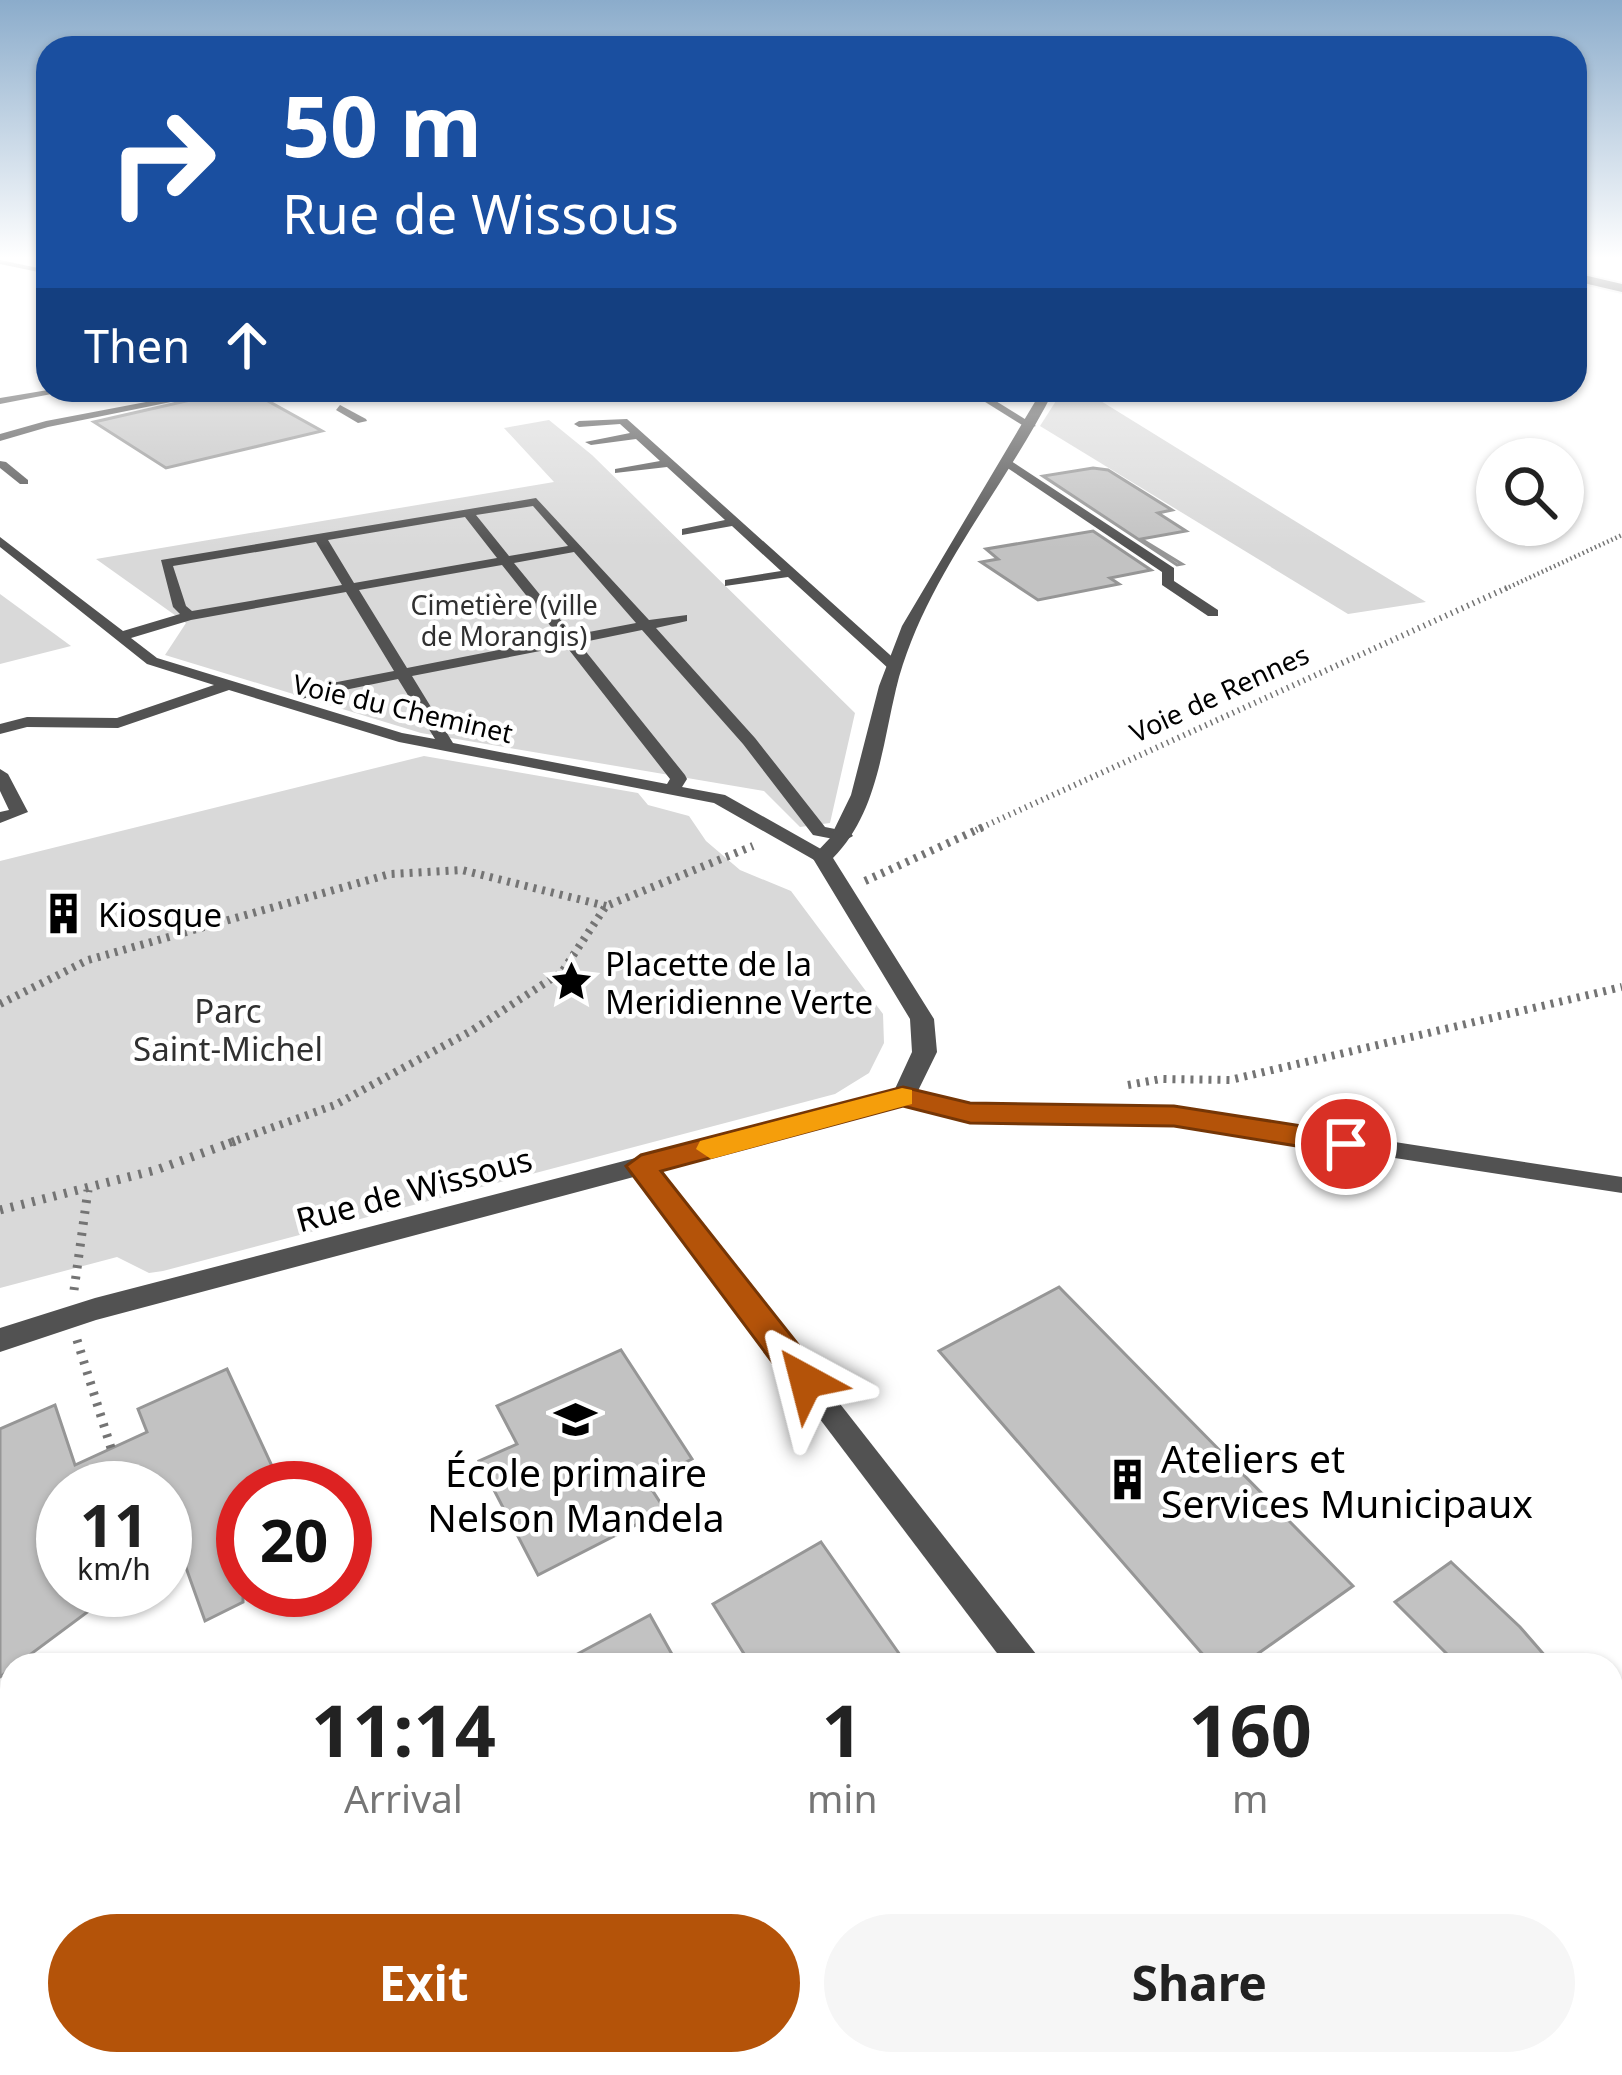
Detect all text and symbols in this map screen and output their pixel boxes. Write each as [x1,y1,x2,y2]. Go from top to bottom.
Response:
text: 50 m [282,67,482,182]
icon: right [84,84,240,240]
text: Rue de Wissous [282,176,679,250]
icon: ahead [214,312,280,378]
text: Then [84,315,190,376]
map controls [1476,438,1584,546]
button: search [1476,438,1584,546]
park label: Cimetière (ville de Morangis) [410,586,598,654]
street label: Voie de Rennes [1123,635,1315,751]
street label: Voie du Cheminet [290,665,517,751]
building icon: Kiosque [41,891,87,937]
place label: Kiosque [98,892,222,937]
place label: Placette de la Meridienne Verte [605,941,873,1024]
place icon: Placette de la Meridienne Verte [548,959,594,1005]
park label: Parc Saint-Michel [133,988,323,1071]
pin [1295,1093,1397,1195]
icon: arrive [1313,1111,1379,1177]
street label: Rue de Wissous [291,1136,537,1242]
position arrow [743,1318,869,1444]
school or university icon: École primaire Nelson Mandela [553,1396,599,1442]
place label: Ateliers et Services Municipaux [1161,1431,1533,1529]
place label: École primaire Nelson Mandela [427,1445,725,1543]
building icon: Ateliers et Services Municipaux [1104,1456,1150,1502]
speed limit sign: 20 [216,1461,372,1617]
text: 11 [80,1483,148,1565]
text: km/h [77,1548,151,1589]
text: 11:14 [311,1680,496,1778]
text: 1 [822,1680,863,1778]
text: 160 [1188,1680,1312,1778]
text: Arrival [344,1771,463,1824]
text: min [807,1771,878,1824]
text: m [1232,1771,1268,1824]
button: Exit [48,1914,800,2052]
button: Share [824,1914,1575,2052]

